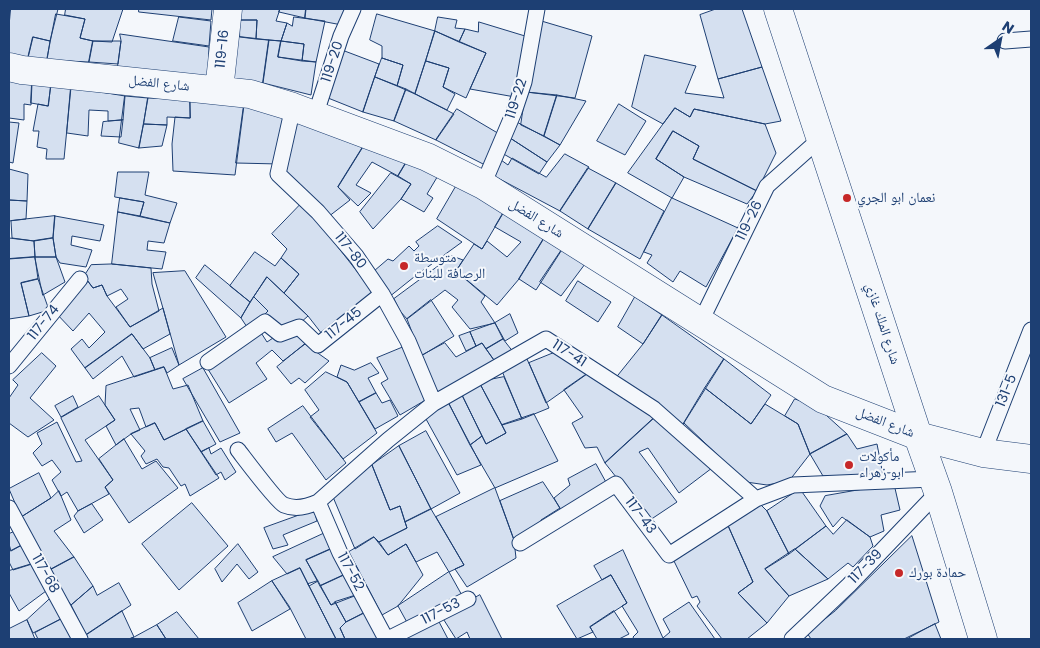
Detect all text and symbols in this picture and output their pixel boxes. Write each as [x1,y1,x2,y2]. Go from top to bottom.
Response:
north arrow [975,15,1025,65]
text: N [998,16,1018,39]
street label: 119-16 [213,29,233,69]
street label: 119-20 [318,39,348,85]
street label: شارع الفضل [128,72,190,96]
street label: 119-22 [503,77,531,121]
place label: نعمان ابو الجري [857,190,935,206]
marker: نعمان ابو الجري [841,192,853,204]
street label: شارع الفضل [506,196,566,242]
street label: 119-26 [733,198,767,244]
street label: 117-80 [330,229,370,273]
place label: متوسطة الرصافة للبنات [414,250,485,282]
marker: متوسطة الرصافة للبنات [398,260,410,272]
street label: شارع الملك غازي [861,281,903,367]
street label: 117-74 [25,302,63,344]
street label: 117-45 [322,304,366,344]
street label: 117-41 [549,337,589,371]
street label: 131-5 [993,372,1021,410]
street label: شارع الفضل [853,404,917,442]
place label: مأكولات ابو زهراء [859,449,904,482]
marker: مأكولات ابو زهراء [843,459,855,471]
street label: 117-43 [621,494,659,538]
street label: 117-39 [846,546,886,588]
street label: 117-52 [333,550,367,594]
street label: 117-68 [27,552,63,596]
place label: حمادة بورك [909,565,966,581]
marker: حمادة بورك [893,567,905,579]
street label: 117-53 [419,595,463,629]

